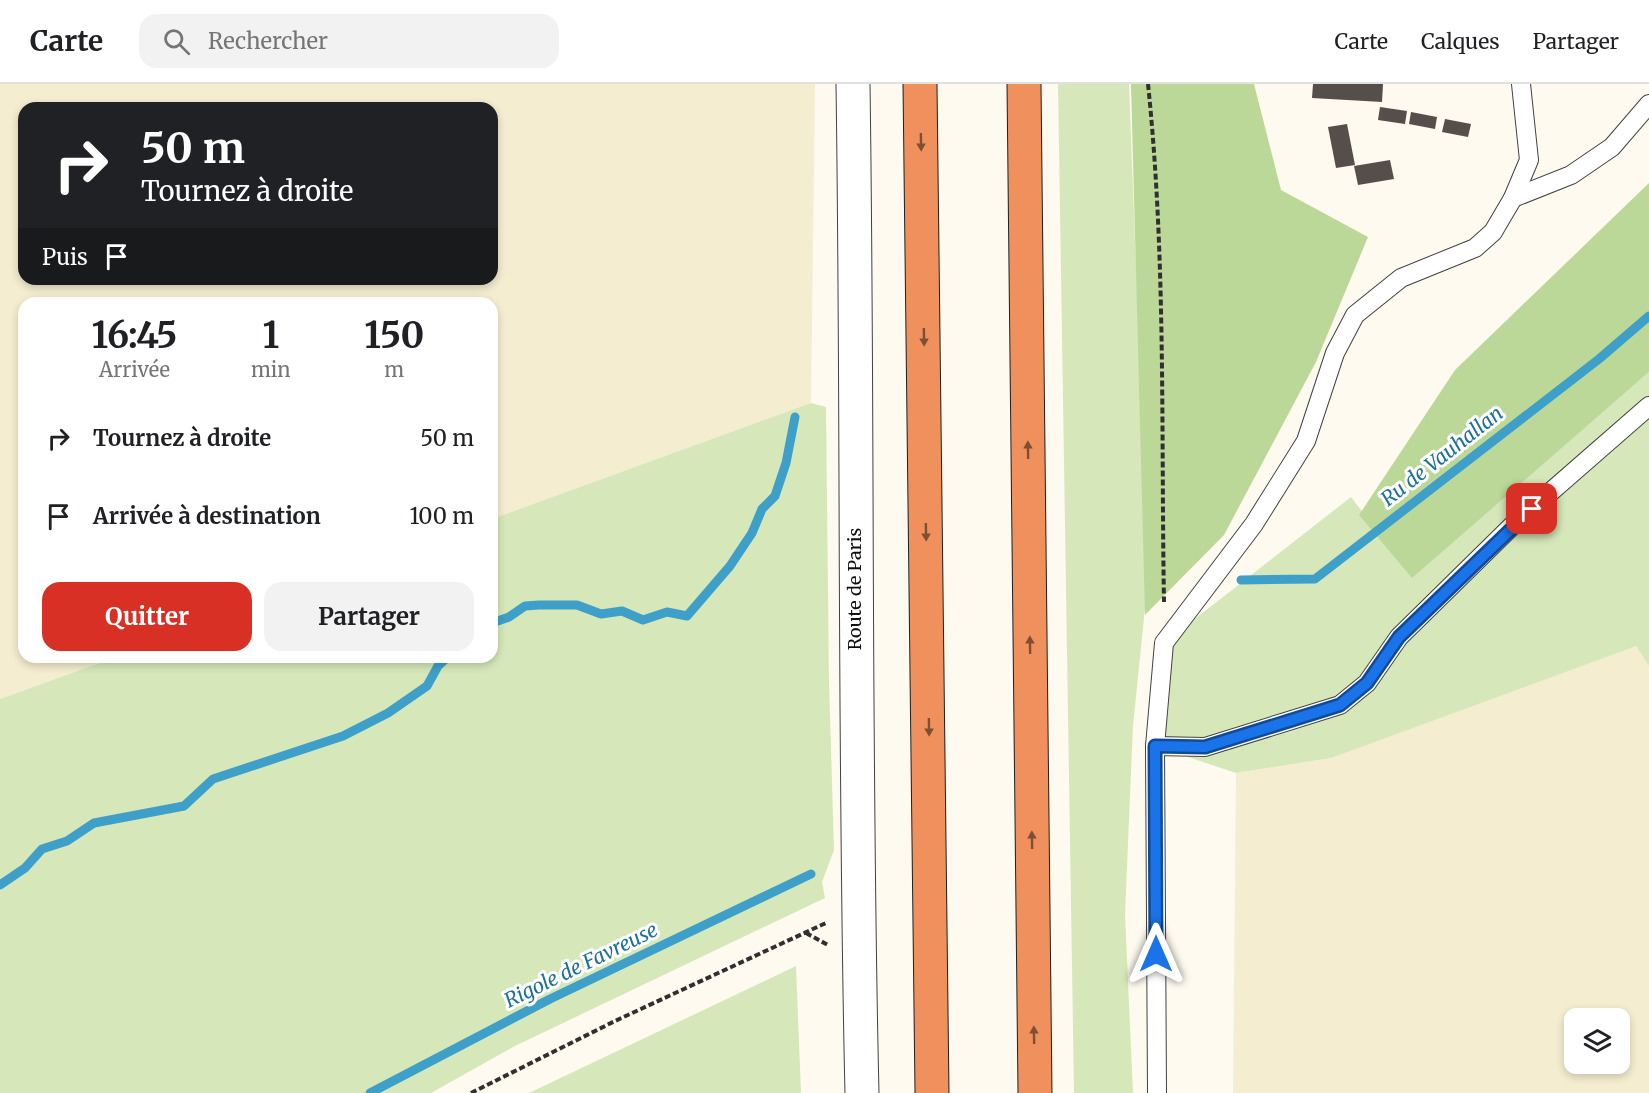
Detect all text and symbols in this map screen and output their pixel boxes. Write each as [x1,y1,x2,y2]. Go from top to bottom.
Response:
search box [139,14,559,68]
text: Carte [30,23,103,59]
icon: search [160,25,193,58]
text: Rechercher [208,27,328,55]
text: Carte [1335,28,1388,55]
text: Calques [1421,28,1500,55]
text: Partager [1533,28,1619,55]
text: 50 m [141,122,245,174]
icon: right [42,126,120,204]
one-way arrow [916,133,926,152]
text: Tournez à droite [141,174,353,208]
icon: arrive [100,240,133,273]
text: Puis [42,243,88,271]
text: 16:45 [92,313,177,358]
text: 1 [262,313,279,358]
text: 150 [364,313,424,358]
one-way arrow [919,328,929,347]
text: Arrivée [99,357,170,382]
text: min [251,357,291,382]
text: m [384,357,404,382]
water label: Ru de Vauhallan [1376,400,1508,511]
icon: right [42,422,75,455]
text: Tournez à droite [93,424,271,452]
text: 50 m [420,424,474,452]
one-way arrow [1023,440,1033,459]
pin [1506,483,1557,534]
icon: arrive [1515,492,1548,525]
icon: arrive [42,500,75,533]
text: Arrivée à destination [93,502,321,530]
text: 100 m [409,502,474,530]
one-way arrow [921,523,931,542]
street label: Route de Paris [843,527,866,650]
button: Quitter [42,582,252,651]
button: Partager [264,582,474,651]
one-way arrow [1025,635,1035,654]
one-way arrow [924,718,934,737]
one-way arrow [1027,830,1037,849]
water label: Rigole de Favreuse [500,917,661,1012]
position arrow [1124,922,1188,986]
map controls [1564,1008,1630,1074]
button: layers [1564,1008,1630,1074]
one-way arrow [1030,1025,1039,1044]

